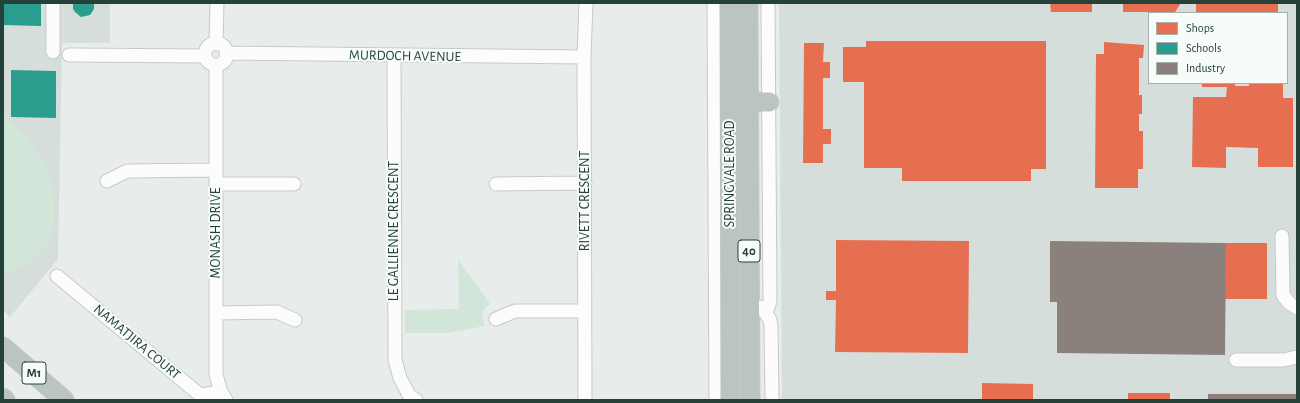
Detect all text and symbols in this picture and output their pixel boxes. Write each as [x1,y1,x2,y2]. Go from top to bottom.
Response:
legend [1148,12,1288,84]
text: Shops [1186,22,1214,34]
text: Schools [1186,42,1221,54]
street label: MURDOCH AVENUE [349,47,461,65]
text: Industry [1186,62,1225,74]
street label: SPRINGVALE ROAD [722,120,738,228]
street label: RIVETT CRESCENT [577,151,593,251]
street label: LE GALLIENNE CRESCENT [386,161,402,301]
street label: MONASH DRIVE [208,187,224,279]
road number: 40 [738,240,760,262]
street label: NAMATJIRA COURT [90,301,184,383]
road number: M1 [22,362,46,384]

